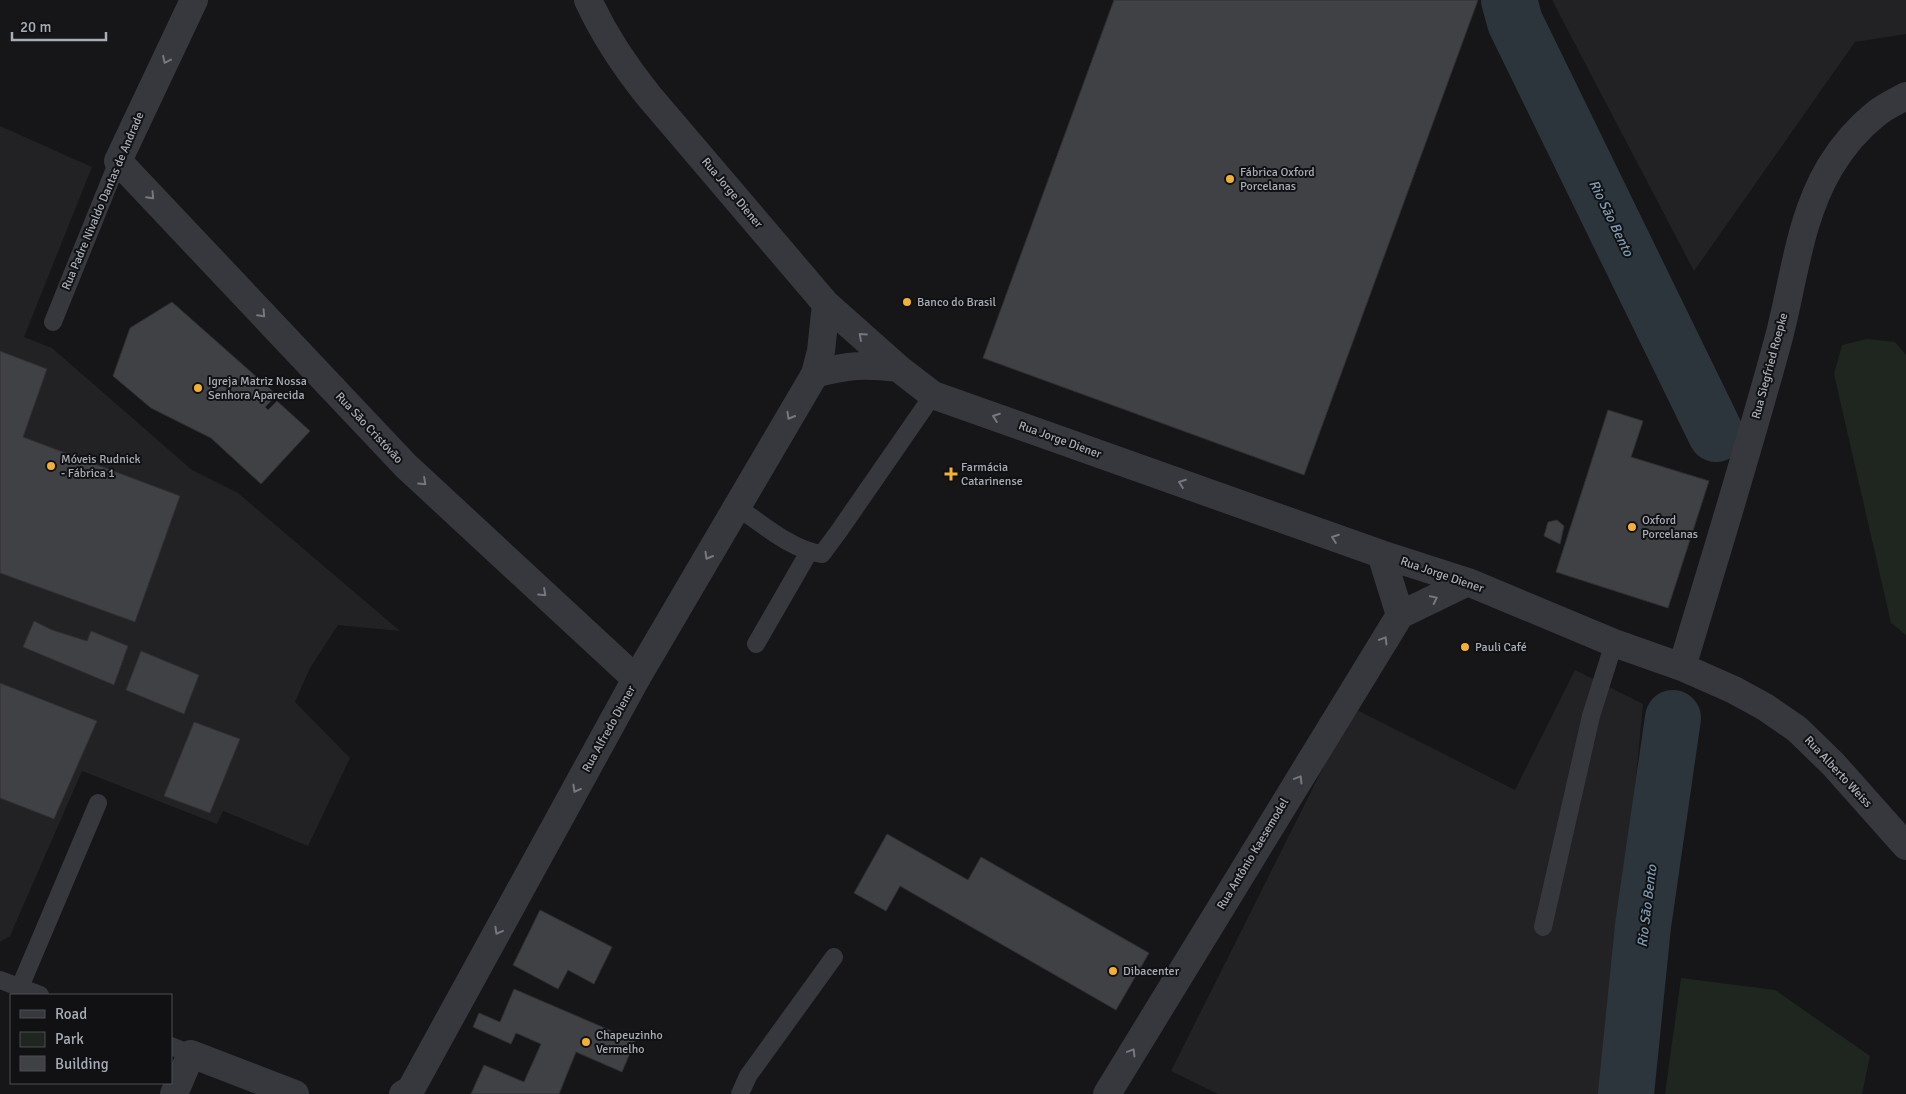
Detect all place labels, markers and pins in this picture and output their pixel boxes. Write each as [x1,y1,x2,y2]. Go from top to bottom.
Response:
place label: Fábrica Oxford Porcelanas [1240,165,1315,194]
marker: Fábrica Oxford Porcelanas [1224,173,1236,185]
place label: Banco do Brasil [917,295,997,310]
marker: Banco do Brasil [901,296,913,308]
place label: Igreja Matriz Nossa Senhora Aparecida [208,374,307,403]
marker: Igreja Matriz Nossa Senhora Aparecida [192,382,204,394]
place label: Móveis Rudnick - Fábrica 1 [61,452,141,481]
marker: Móveis Rudnick - Fábrica 1 [45,460,57,472]
place label: Farmácia Catarinense [961,460,1023,489]
marker: Farmácia Catarinense [945,468,957,480]
place label: Oxford Porcelanas [1642,513,1698,542]
marker: Oxford Porcelanas [1626,521,1638,533]
place label: Pauli Café [1475,640,1527,655]
marker: Pauli Café [1459,641,1471,653]
place label: Dibacenter [1123,964,1180,979]
marker: Dibacenter [1107,965,1119,977]
place label: Chapeuzinho Vermelho [596,1028,663,1057]
marker: Chapeuzinho Vermelho [580,1036,592,1048]

